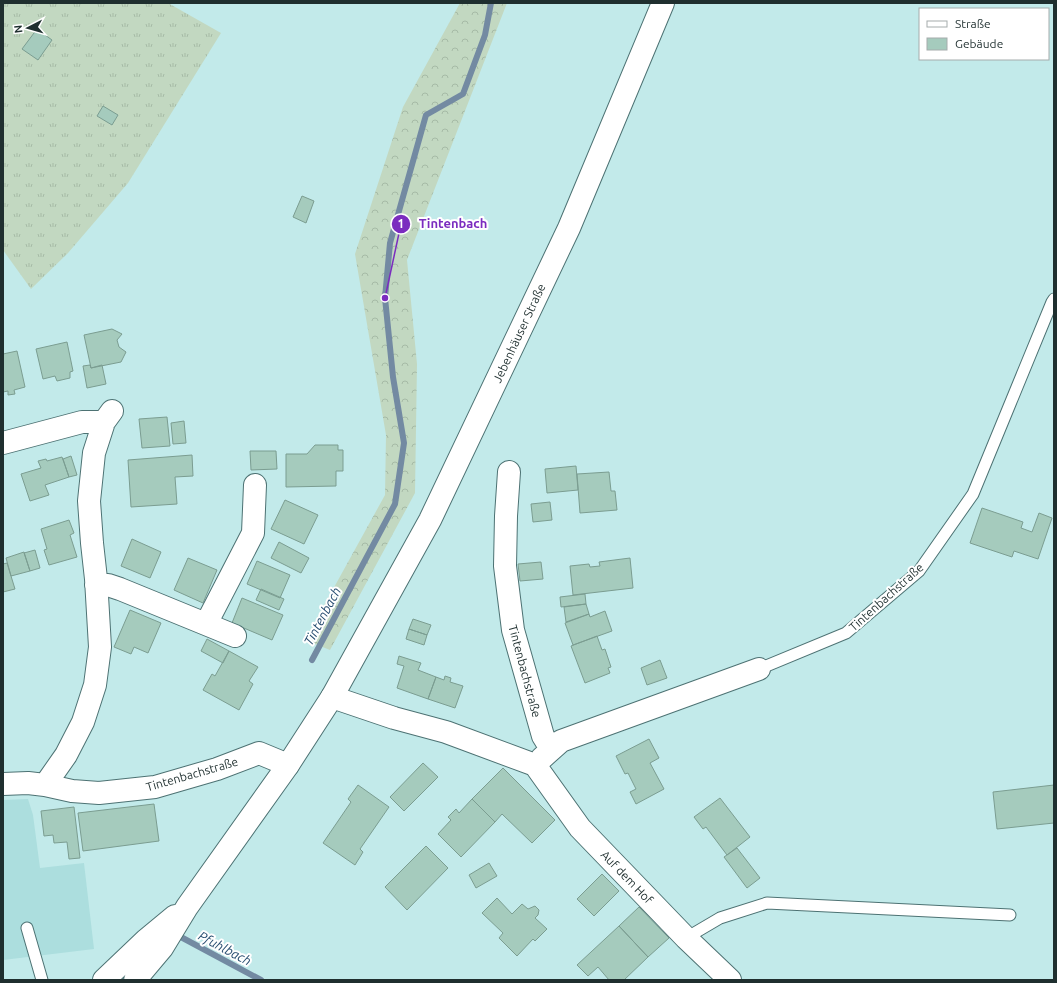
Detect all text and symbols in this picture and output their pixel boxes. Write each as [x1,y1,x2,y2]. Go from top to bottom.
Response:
north arrow [8,8,48,48]
legend [919,8,1049,60]
text: Straße [955,17,991,30]
text: N [12,24,24,34]
text: Gebäude [955,37,1003,50]
callout: Tintenbach [391,211,496,236]
text: Tintenbach [419,216,487,230]
text: 1 [398,217,404,230]
street label: Jebenhäuser Straße [490,281,548,385]
street label: Tintenbachstraße [846,560,926,634]
water label: Tintenbach [301,585,343,647]
street label: Tintenbachstraße [506,623,544,719]
street label: Tintenbachstraße [145,755,239,793]
street label: Auf dem Hof [598,848,656,907]
water label: Pfuhlbach [196,928,254,969]

